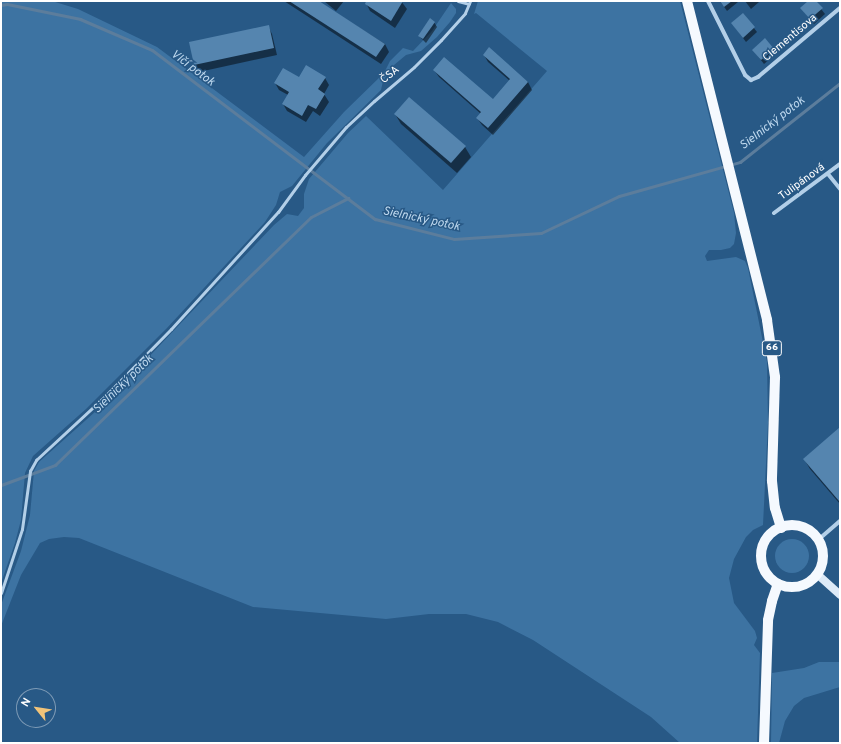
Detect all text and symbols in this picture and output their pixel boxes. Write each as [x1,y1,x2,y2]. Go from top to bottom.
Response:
street label: Clementisova [760,12,820,64]
water label: Vlčí potok [167,48,217,90]
street label: ČSA [378,63,402,87]
water label: Sielnický potok [738,94,808,154]
street label: Tulipánová [776,161,828,203]
water label: Sielnický potok [381,205,461,235]
road number: 66 [761,340,783,356]
water label: Sielnický potok [91,353,157,417]
north arrow [16,688,56,728]
text: N [18,696,35,709]

